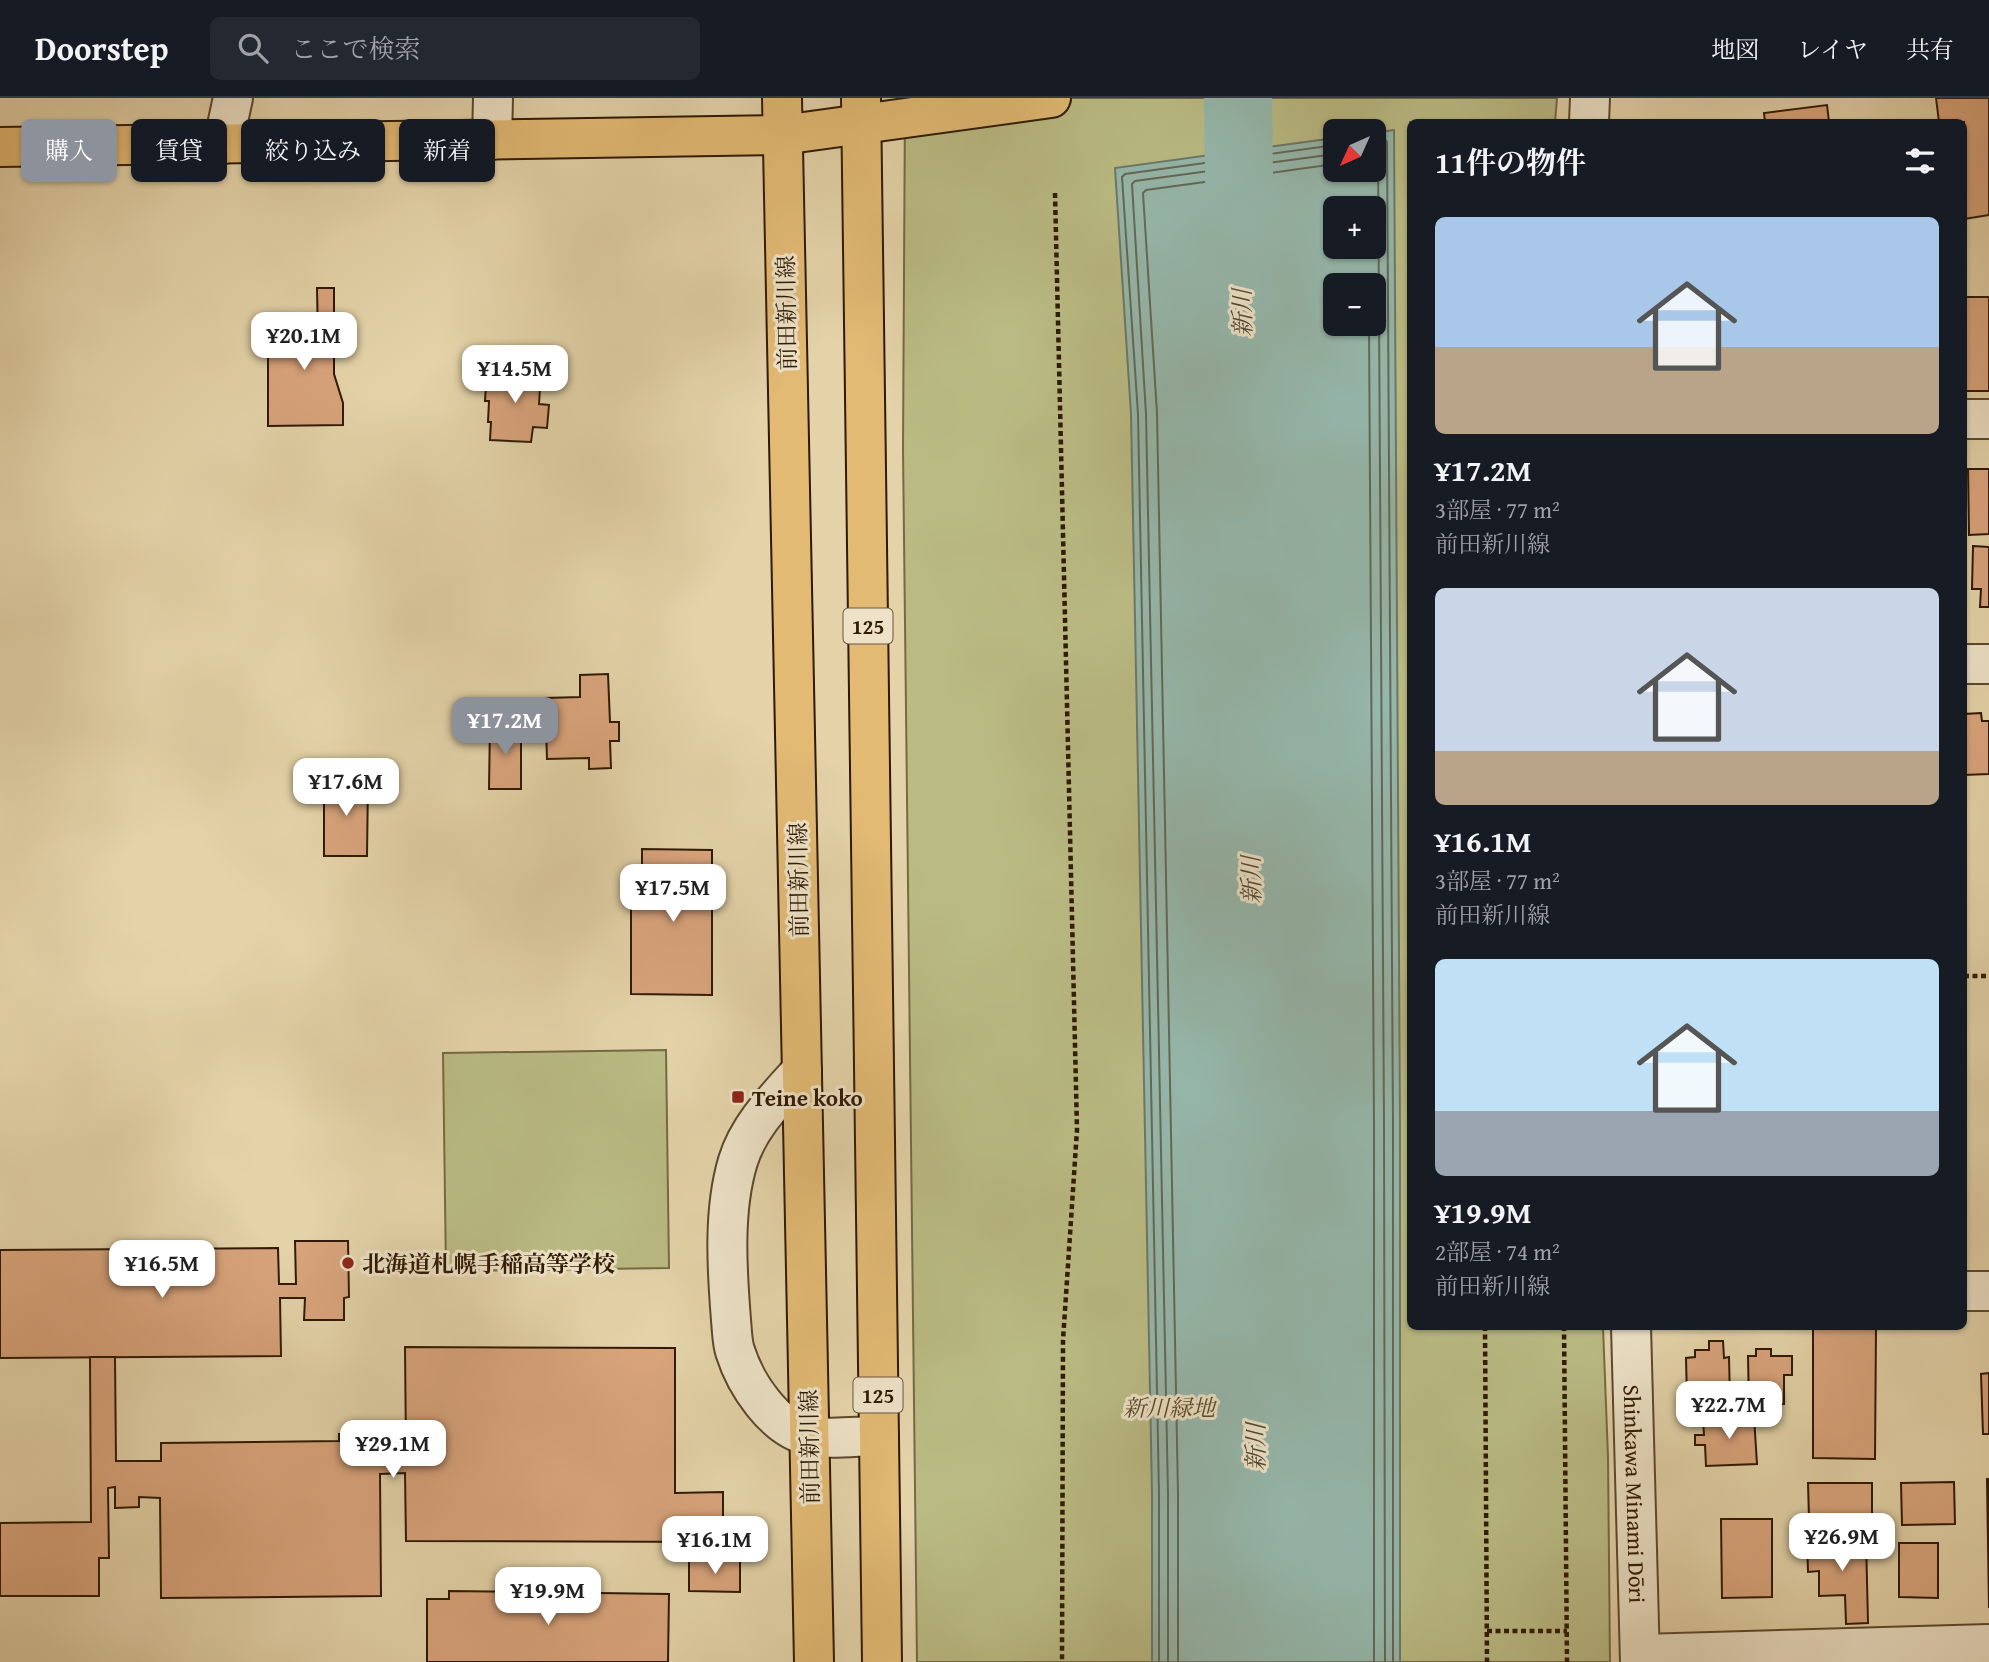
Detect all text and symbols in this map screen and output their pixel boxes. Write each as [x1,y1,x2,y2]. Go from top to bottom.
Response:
search box [210,17,700,80]
text: Doorstep [35,24,168,72]
icon: search [234,29,272,67]
text: ここで検索 [290,29,420,68]
text: 地図 [1711,32,1759,67]
text: レイヤ [1797,32,1868,67]
text: 共有 [1906,32,1954,67]
chip: 購入 [21,119,117,182]
chip: 賃貸 [131,119,227,182]
chip: 絞り込み [241,119,385,182]
chip: 新着 [399,119,495,182]
north arrow [1323,119,1386,182]
map controls [1323,119,1386,336]
text: 11件の物件 [1435,140,1586,184]
icon: filters [1901,142,1939,180]
button: + [1323,196,1386,259]
street label: 前田新川線 [768,255,804,371]
icon: home [1624,263,1750,389]
button: − [1323,273,1386,336]
water label: 新川 [1224,286,1260,337]
pin: ¥20.1M [247,313,361,372]
text: ¥20.1M [267,318,341,351]
pin: ¥14.5M [458,345,572,405]
text: ¥14.5M [478,351,552,384]
text: ¥17.2M [1435,448,1531,492]
text: 3部屋 · 77 m² [1435,493,1560,526]
text: 前田新川線 [1435,527,1550,560]
road number: 125 [844,608,892,644]
icon: home [1624,634,1750,760]
pin: ¥17.2M [448,698,562,757]
text: ¥17.2M [468,703,542,736]
pin: ¥17.6M [289,758,403,818]
text: ¥17.6M [309,764,383,797]
text: ¥16.1M [1435,819,1531,863]
street label: 前田新川線 [780,822,816,938]
water label: 新川 [1233,853,1269,904]
pin: ¥17.5M [616,864,730,924]
text: 3部屋 · 77 m² [1435,864,1560,897]
text: ¥17.5M [636,870,710,903]
text: 前田新川線 [1435,898,1550,931]
icon: home [1624,1005,1750,1131]
place label: Teine koko [752,1081,863,1114]
marker: Teine koko [730,1089,746,1105]
text: ¥19.9M [1435,1190,1531,1234]
text: 2部屋 · 74 m² [1435,1235,1560,1268]
pin: ¥16.5M [105,1240,219,1300]
text: ¥16.5M [125,1246,199,1279]
place label: 北海道札幌手稲高等学校 [362,1247,615,1280]
marker: 北海道札幌手稲高等学校 [340,1255,356,1271]
text: 前田新川線 [1435,1269,1550,1302]
road number: 125 [854,1378,903,1412]
pin: ¥22.7M [1672,1382,1786,1441]
street label: Shinkawa Minami Dōri [1616,1384,1655,1604]
text: ¥22.7M [1692,1387,1766,1420]
street label: 前田新川線 [791,1389,827,1505]
park label: 新川緑地 [1123,1391,1218,1424]
pin: ¥29.1M [336,1420,450,1480]
water label: 新川 [1238,1420,1273,1471]
text: ¥29.1M [356,1426,430,1459]
pin: ¥26.9M [1785,1514,1899,1573]
pin: ¥16.1M [658,1516,772,1576]
text: ¥26.9M [1805,1519,1879,1552]
text: ¥16.1M [678,1522,752,1555]
pin: ¥19.9M [491,1568,605,1627]
text: ¥19.9M [511,1573,585,1606]

